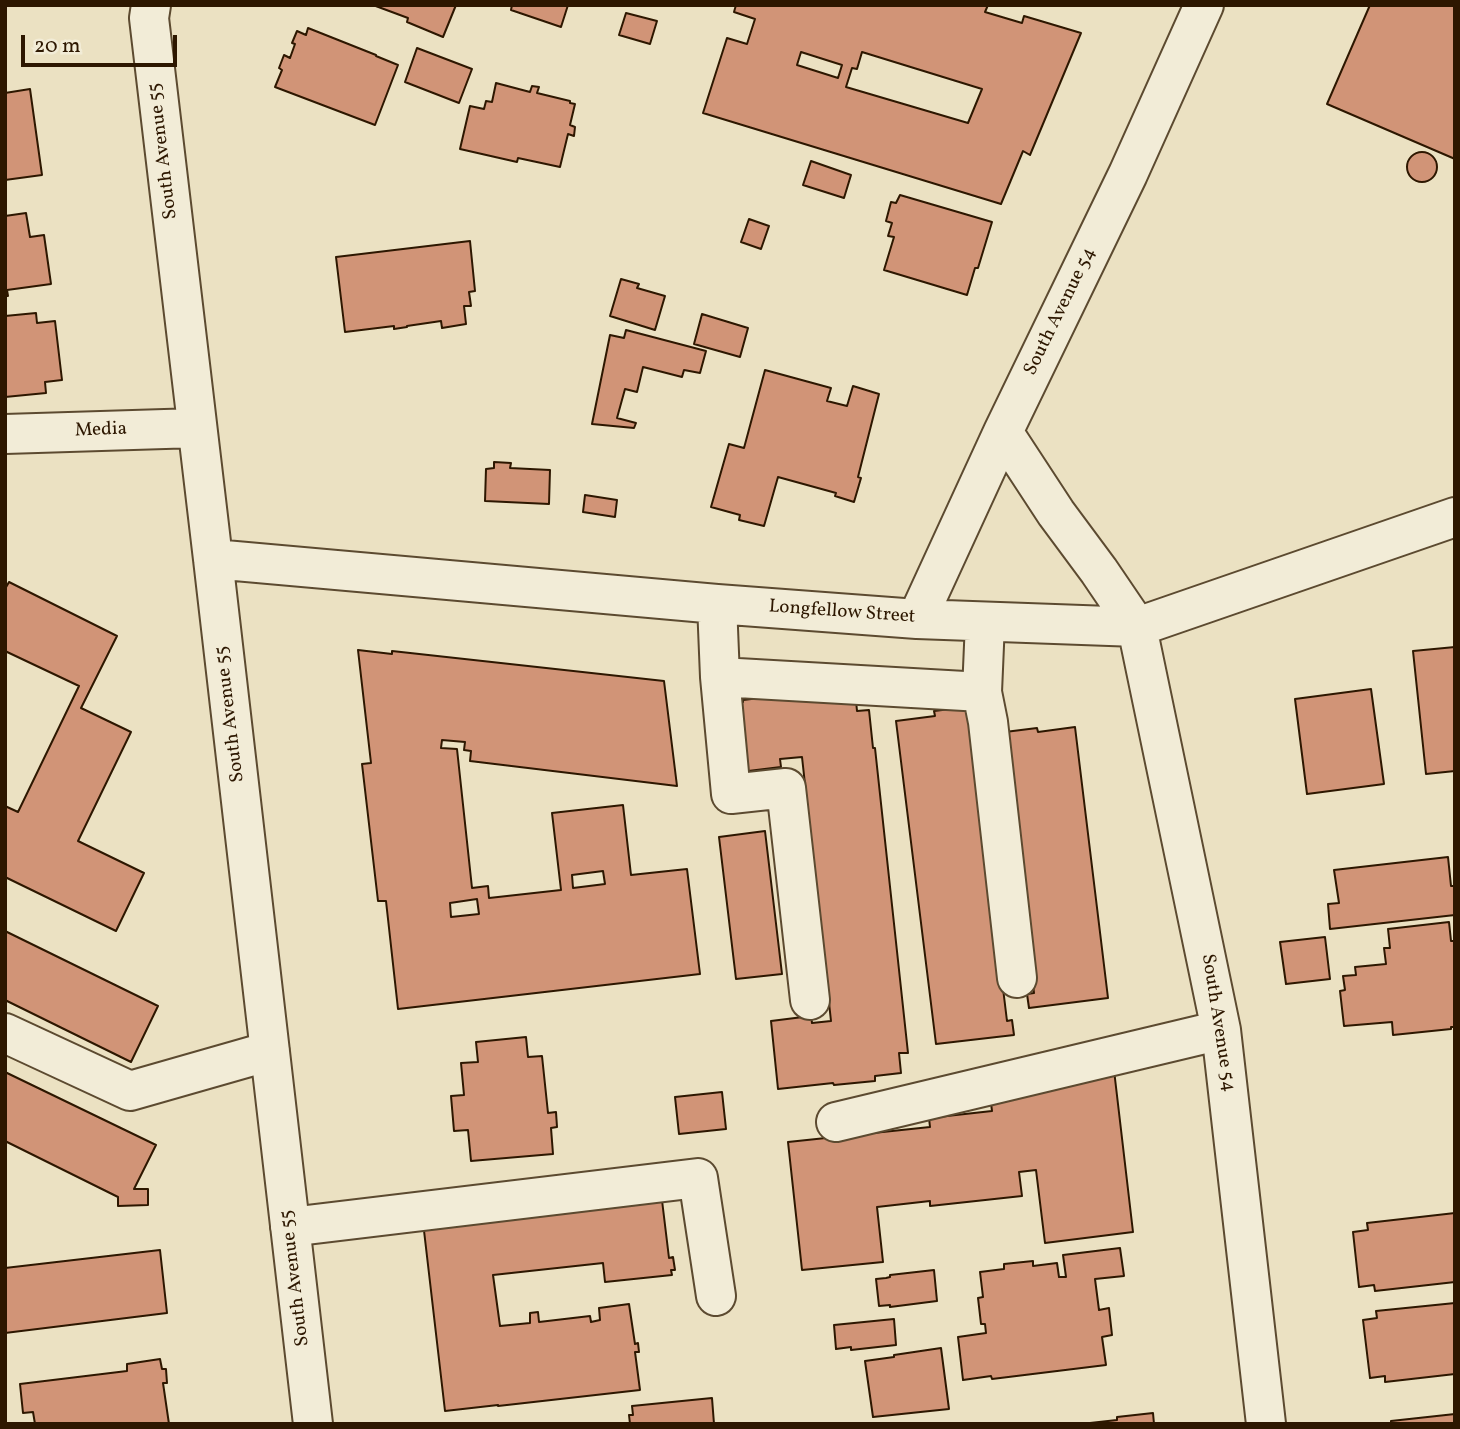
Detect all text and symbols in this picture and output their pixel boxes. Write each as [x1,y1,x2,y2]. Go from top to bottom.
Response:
scale bar [24,21,180,65]
text: 20 m [34,32,80,61]
street label: South Avenue 55 [144,81,184,221]
street label: South Avenue 54 [1020,244,1102,380]
street label: Media [75,419,127,443]
street label: Longfellow Street [768,597,916,629]
street label: South Avenue 55 [211,644,251,784]
street label: South Avenue 54 [1195,952,1239,1094]
street label: South Avenue 55 [276,1208,316,1348]

